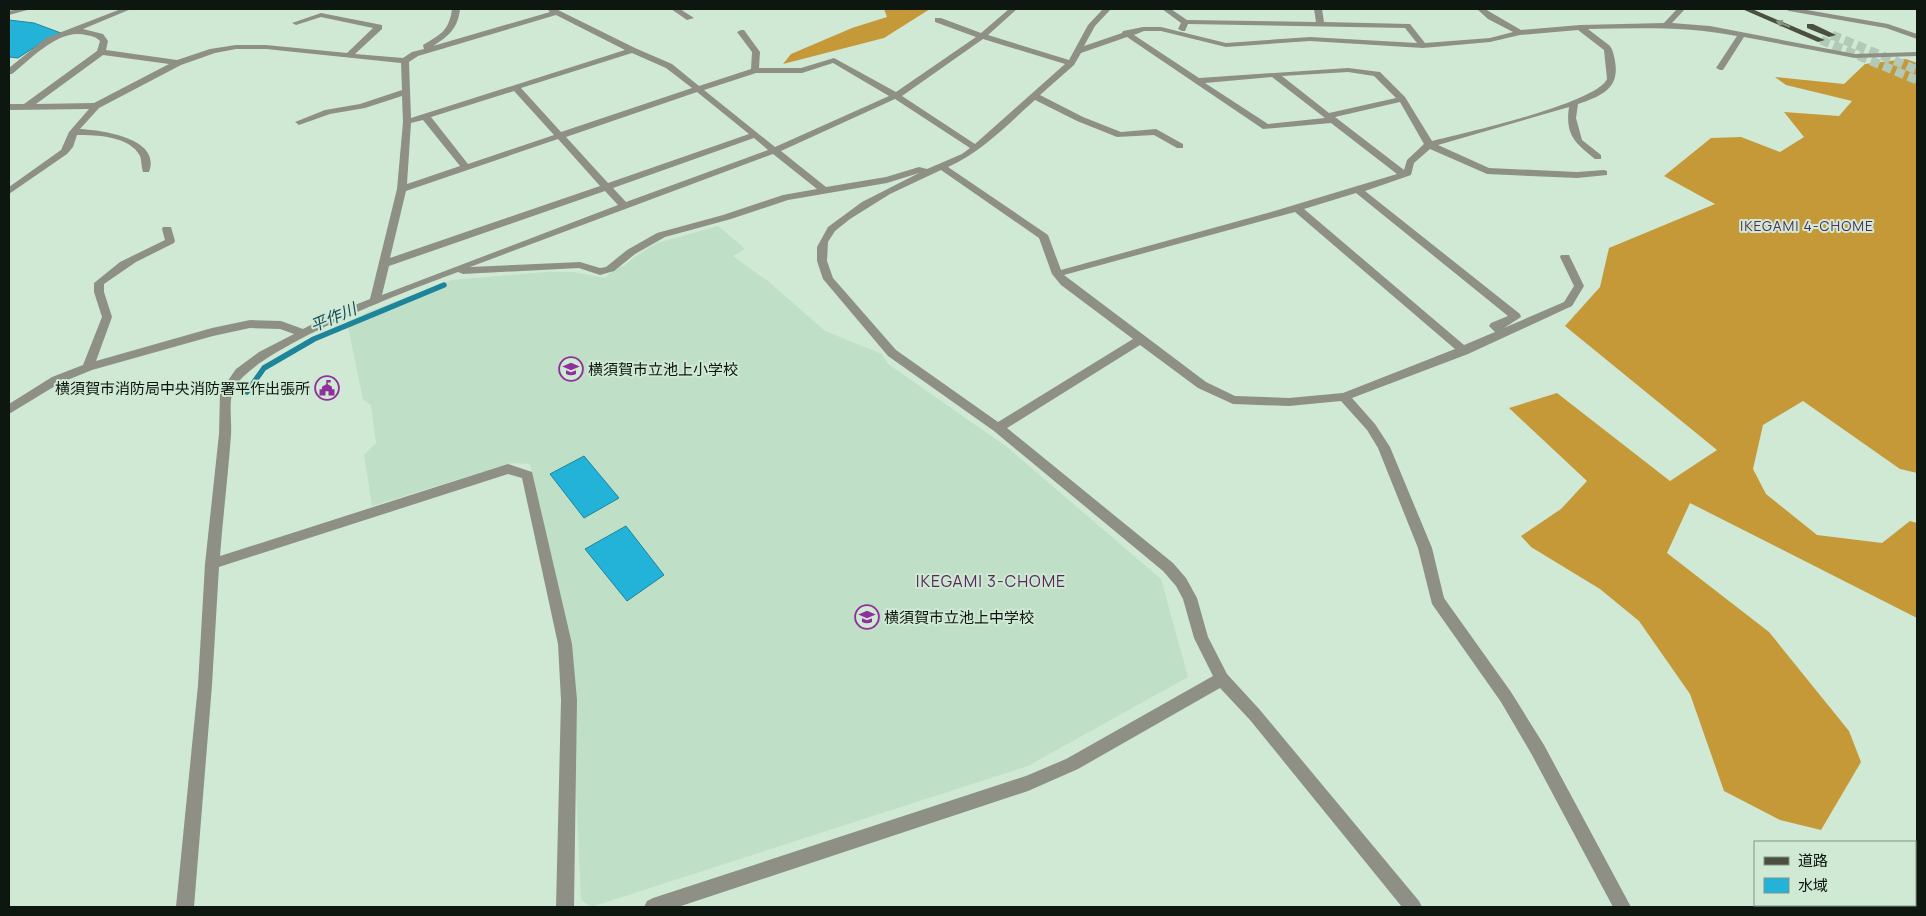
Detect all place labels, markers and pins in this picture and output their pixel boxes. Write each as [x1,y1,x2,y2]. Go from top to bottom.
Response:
school or university icon: 横須賀市立池上小学校 [558,356,584,382]
place label: 横須賀市立池上小学校 [588,359,738,380]
public building icon: 横須賀市消防局中央消防署平作出張所 [314,375,340,401]
place label: 横須賀市消防局中央消防署平作出張所 [55,378,310,399]
school or university icon: 横須賀市立池上中学校 [854,604,880,630]
place label: 横須賀市立池上中学校 [884,607,1034,628]

